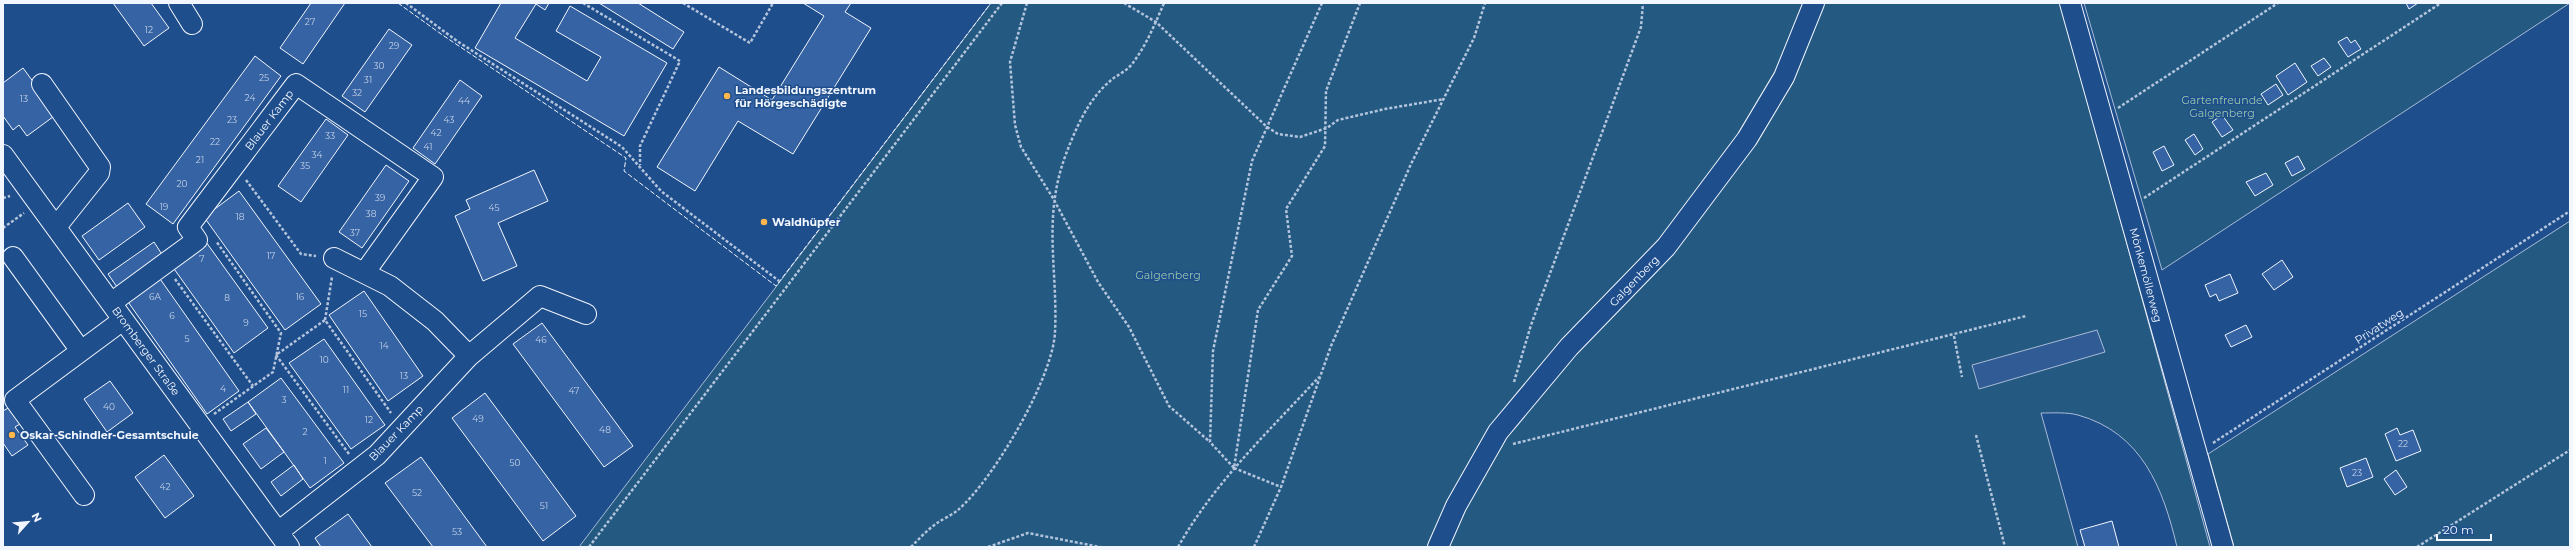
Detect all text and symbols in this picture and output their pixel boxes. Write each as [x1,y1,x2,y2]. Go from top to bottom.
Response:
house number: 27 [305,16,315,27]
house number: 12 [145,24,153,35]
house number: 29 [389,40,400,51]
house number: 30 [373,60,385,71]
house number: 25 [259,72,269,83]
house number: 31 [364,74,372,85]
place label: Landesbildungszentrum für Hörgeschädigte [735,83,876,110]
street label: Blauer Kamp [242,87,296,153]
house number: 32 [352,87,362,98]
marker: Landesbildungszentrum für Hörgeschädigte [722,91,732,101]
house number: 24 [245,92,255,103]
house number: 13 [20,93,28,104]
park label: Gartenfreunde Galgenberg [2181,93,2263,120]
house number: 44 [458,95,470,106]
house number: 23 [227,114,237,125]
house number: 43 [444,114,454,125]
house number: 42 [430,127,442,138]
house number: 33 [325,130,335,141]
house number: 22 [210,136,220,147]
house number: 41 [424,141,432,152]
house number: 34 [311,149,323,160]
house number: 21 [196,154,204,165]
house number: 35 [300,160,310,171]
house number: 20 [176,178,188,189]
house number: 39 [375,192,386,203]
house number: 19 [160,201,169,212]
house number: 45 [488,202,500,213]
house number: 38 [366,208,377,219]
house number: 18 [236,211,245,222]
place label: Waldhüpfer [772,215,841,229]
marker: Waldhüpfer [759,217,769,227]
street label: Mönkemöllerweg [2127,226,2165,324]
house number: 37 [350,227,360,238]
house number: 17 [267,250,275,261]
house number: 7 [199,253,205,264]
street label: Galgenberg [1606,253,1662,309]
park label: Galgenberg [1135,268,1201,282]
house number: 6A [149,291,162,302]
house number: 16 [296,291,305,302]
house number: 8 [224,292,230,303]
street label: Bromberger Straße [109,304,183,399]
street label: Privatweg [2352,305,2406,347]
house number: 15 [359,308,367,319]
house number: 6 [169,310,175,321]
house number: 9 [243,317,249,328]
house number: 5 [184,333,190,344]
house number: 46 [535,334,547,345]
house number: 14 [379,340,389,351]
house number: 10 [319,354,329,365]
house number: 13 [400,370,408,381]
house number: 4 [220,383,226,394]
house number: 11 [343,384,349,395]
house number: 47 [569,385,579,396]
house number: 3 [281,394,287,405]
house number: 40 [103,401,115,412]
street label: Blauer Kamp [366,402,426,464]
house number: 49 [472,413,484,424]
house number: 12 [365,414,373,425]
house number: 48 [599,424,611,435]
house number: 2 [302,426,308,437]
place label: Oskar-Schindler-Gesamtschule [20,428,199,442]
marker: Oskar-Schindler-Gesamtschule [7,430,17,440]
house number: 22 [2398,438,2408,449]
house number: 1 [323,455,327,466]
house number: 50 [509,457,521,468]
house number: 23 [2352,467,2362,478]
house number: 42 [159,481,171,492]
house number: 52 [412,487,422,498]
house number: 51 [540,500,548,511]
north arrow [8,502,48,542]
text: N [29,510,45,525]
scale bar [2437,516,2491,542]
text: 20 m [2443,522,2474,537]
house number: 53 [452,526,462,537]

